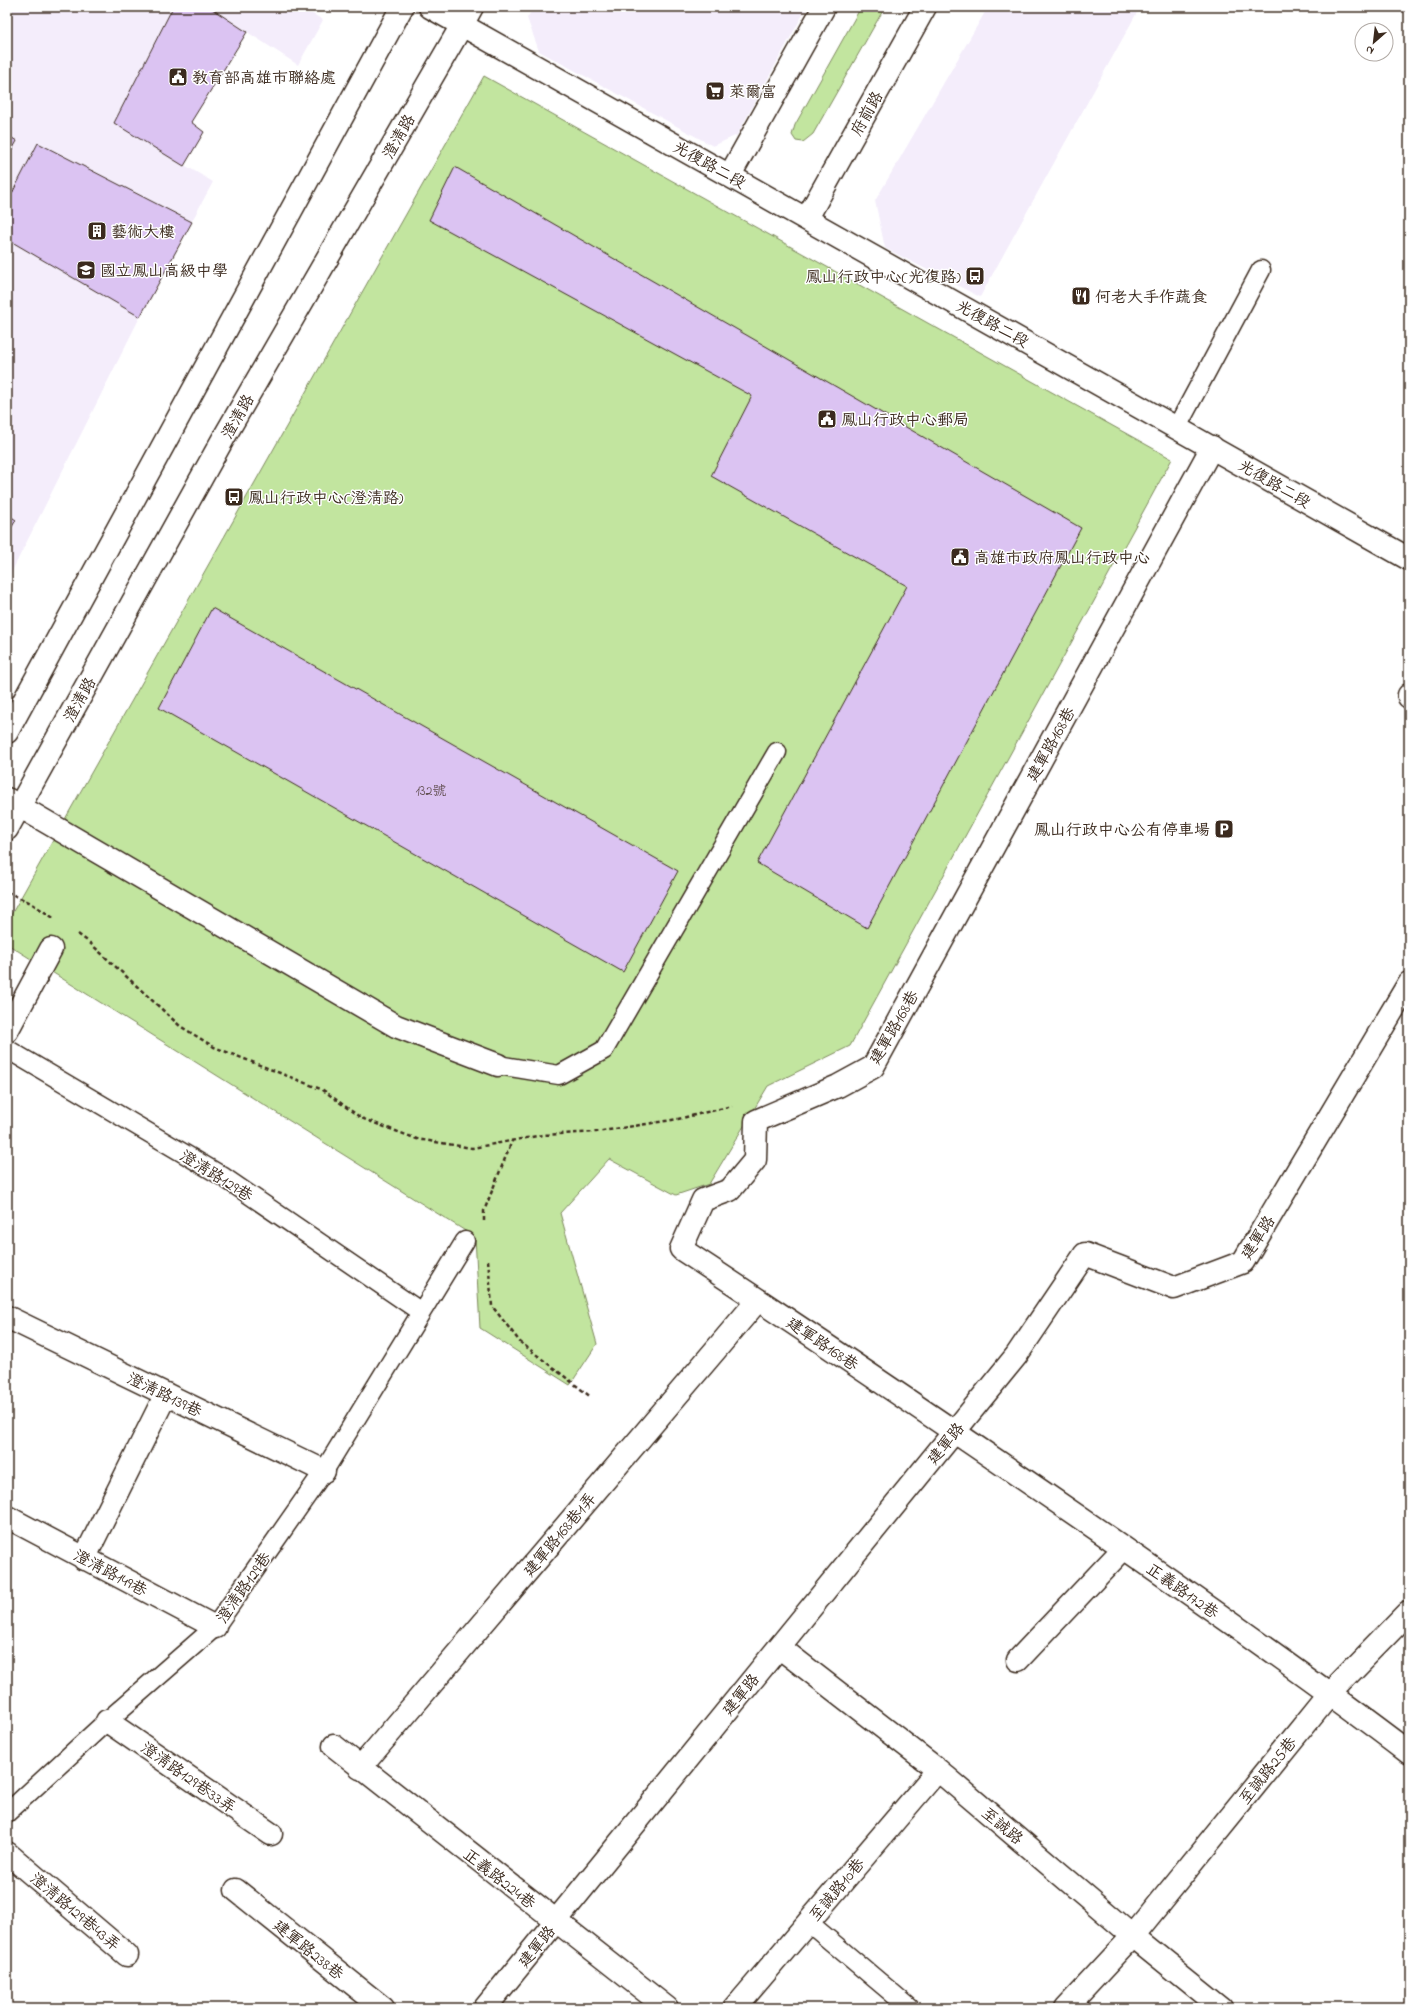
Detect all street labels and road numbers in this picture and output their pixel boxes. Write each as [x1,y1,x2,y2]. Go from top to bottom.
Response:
street label: 府前路 [846,87,890,141]
street label: 澄清路 [377,110,422,164]
street label: 光復路二段 [668,136,750,196]
street label: 光復路二段 [951,295,1033,355]
street label: 澄清路 [216,390,261,444]
street label: 光復路二段 [1233,454,1315,515]
street label: 澄清路 [59,673,103,727]
street label: 建軍路168巷 [1021,703,1082,787]
street label: 建軍路168巷 [864,986,926,1070]
street label: 澄清路129巷 [175,1145,257,1209]
street label: 建軍路 [1236,1211,1282,1265]
street label: 建軍路168巷 [781,1312,863,1378]
street label: 澄清路139巷 [123,1367,206,1424]
street label: 建軍路 [922,1418,971,1470]
street label: 建軍路168巷1弄 [518,1488,603,1583]
street label: 澄清路149巷 [69,1544,151,1603]
street label: 澄清路129巷 [211,1548,278,1629]
street label: 正義路172巷 [1141,1558,1223,1625]
street label: 建軍路 [717,1669,766,1721]
street label: 至誠路25巷 [1234,1732,1303,1810]
street label: 澄清路129巷33弄 [135,1737,240,1820]
street label: 至誠路 [976,1802,1028,1851]
street label: 正義路224巷 [457,1843,540,1916]
street label: 至誠路10巷 [804,1853,871,1927]
street label: 澄清路129巷43弄 [24,1868,125,1957]
street label: 建軍路238巷 [267,1915,348,1986]
street label: 建軍路 [513,1921,562,1973]

